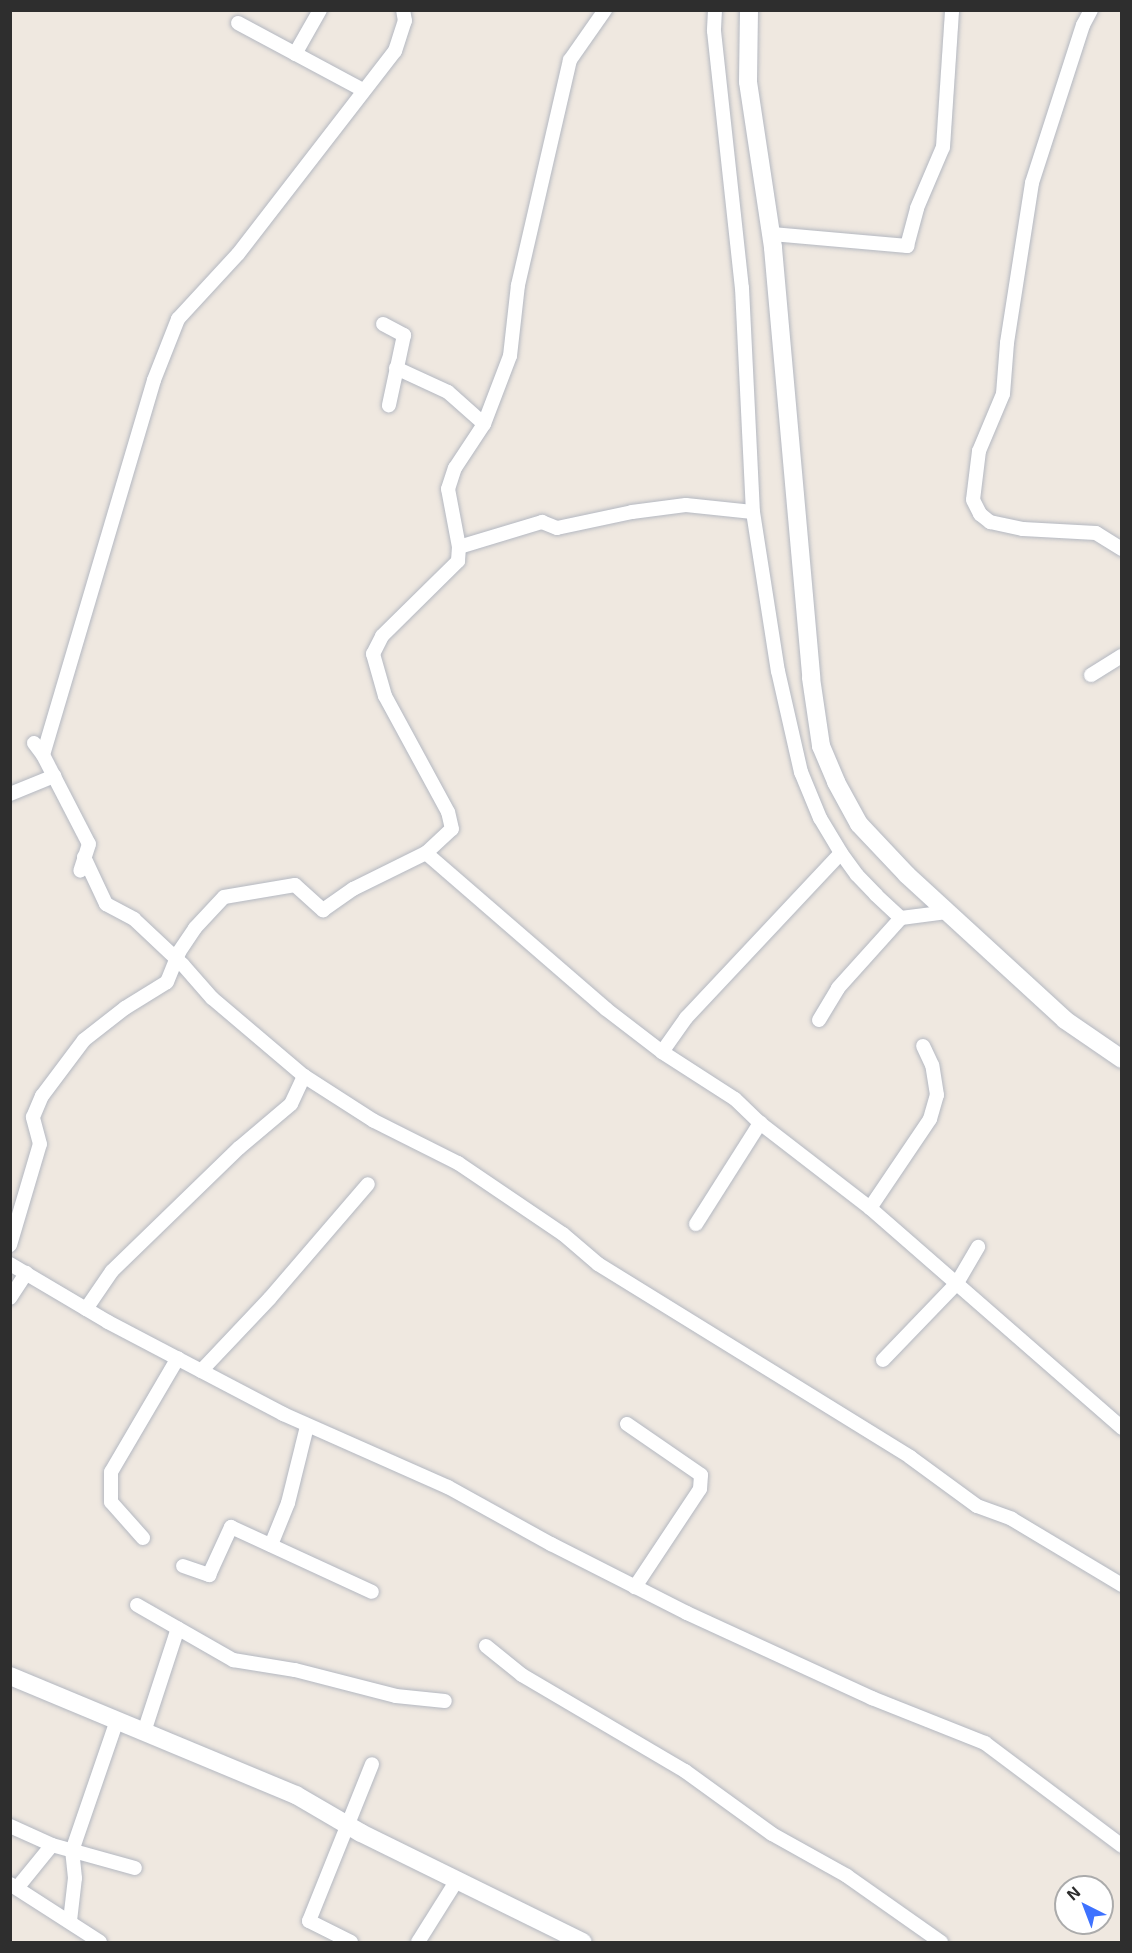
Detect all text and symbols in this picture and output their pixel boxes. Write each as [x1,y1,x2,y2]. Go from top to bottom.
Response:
north arrow [1054,1875,1114,1935]
text: N [1062,1882,1084,1904]

